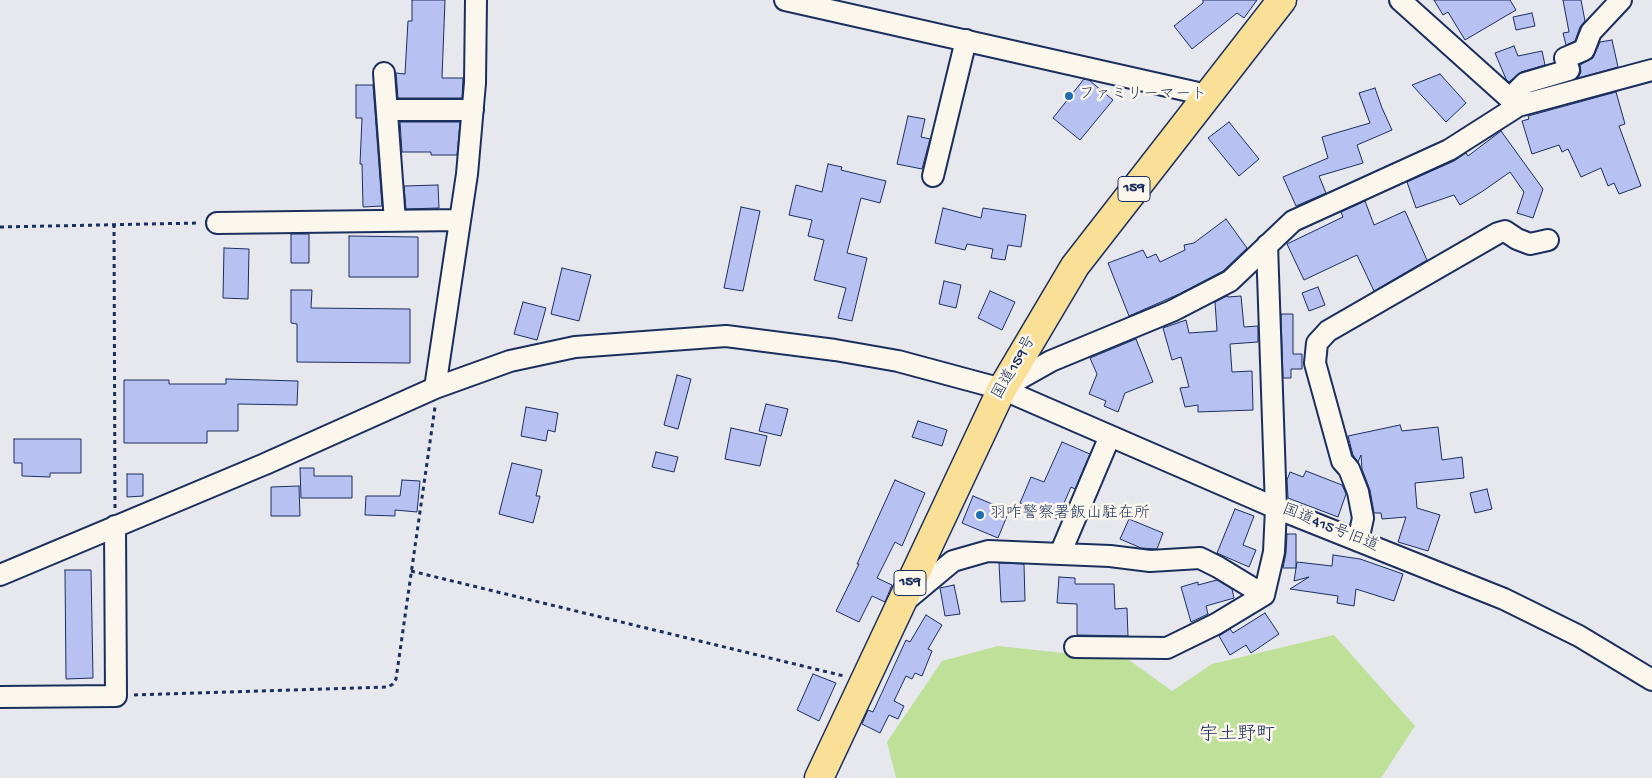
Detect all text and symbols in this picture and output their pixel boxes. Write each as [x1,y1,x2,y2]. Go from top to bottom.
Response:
place label: ファミリーマート [1079,86,1207,106]
marker: ファミリーマート [1063,90,1075,102]
road number: 159 [1118,176,1150,202]
street label: 国道159号 [989,333,1041,403]
street label: 国道415号旧道 [1279,501,1381,557]
place label: 羽咋警察署飯山駐在所 [990,505,1150,525]
marker: 羽咋警察署飯山駐在所 [974,509,986,521]
road number: 159 [894,570,926,596]
district label: 宇土野町 [1199,725,1275,747]

